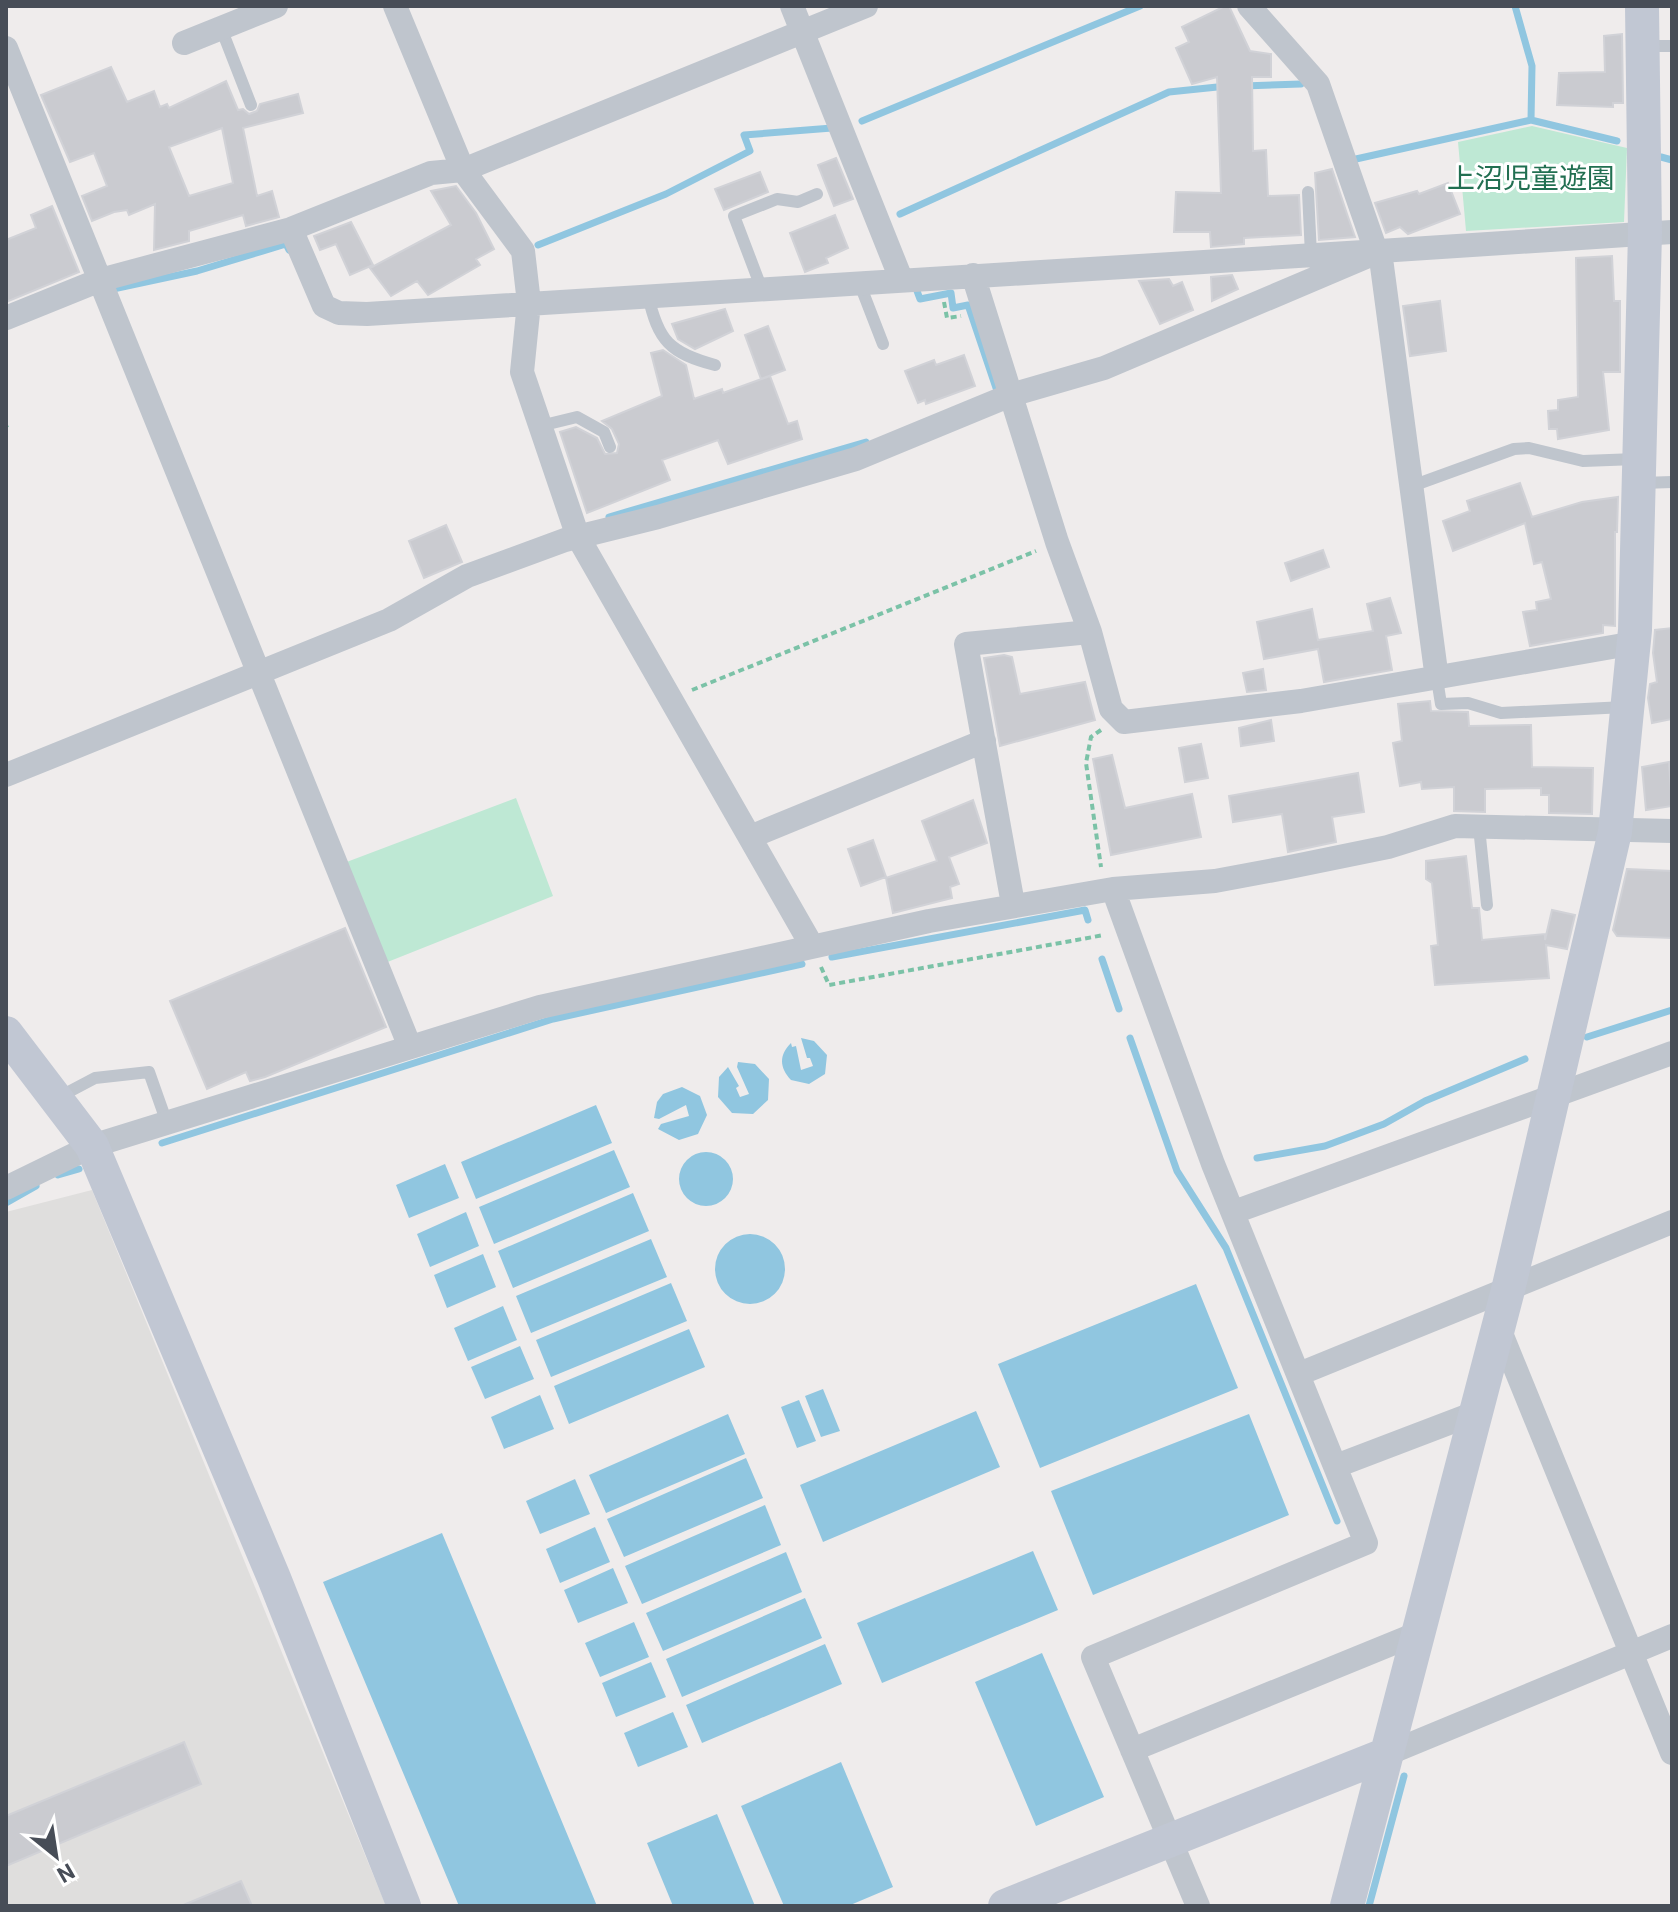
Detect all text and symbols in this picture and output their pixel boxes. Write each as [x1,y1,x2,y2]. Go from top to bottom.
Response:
park label: 上沼児童遊園 [1447,162,1615,195]
north arrow [16,1816,96,1896]
text: N [53,1858,79,1888]

